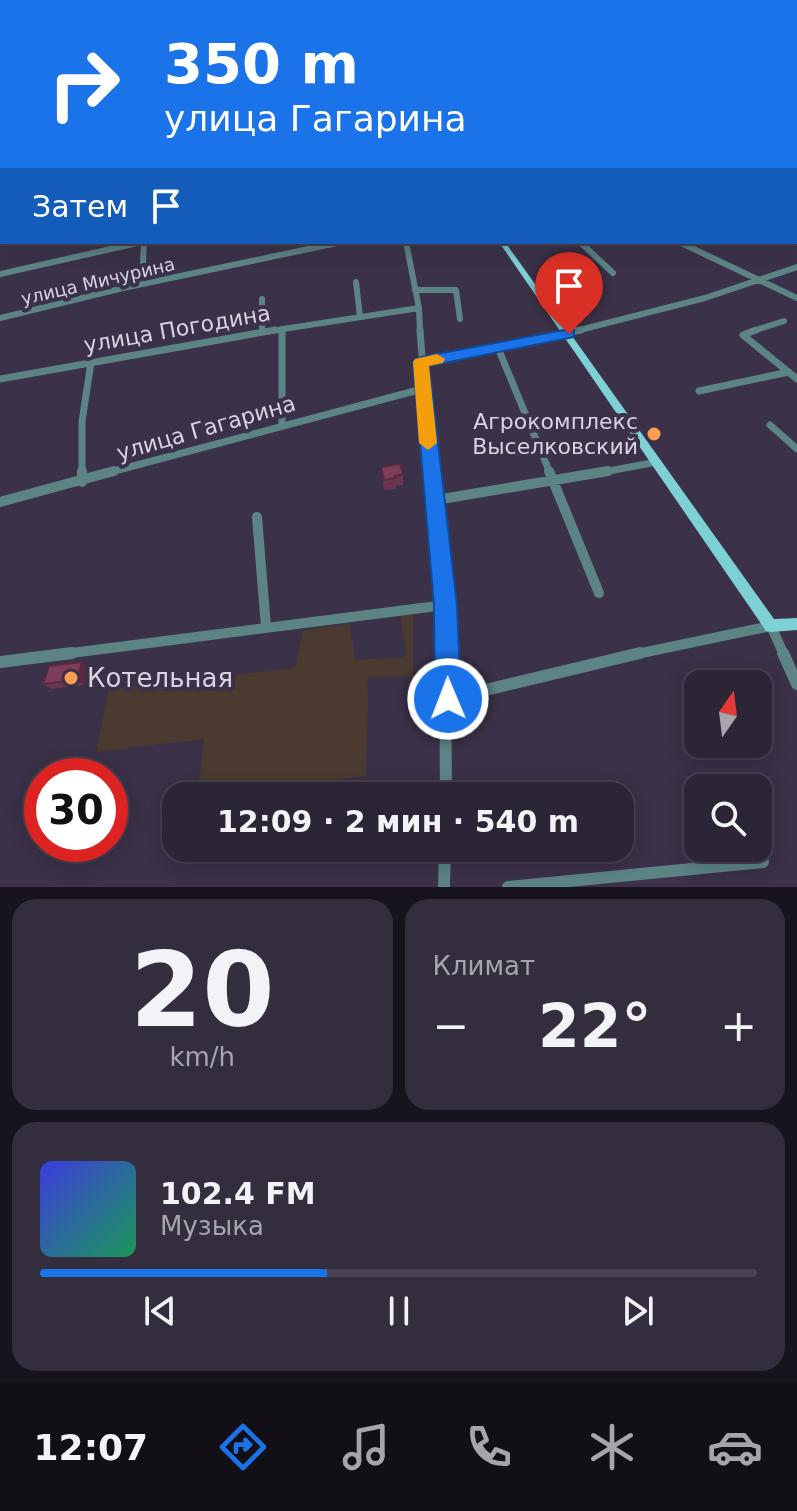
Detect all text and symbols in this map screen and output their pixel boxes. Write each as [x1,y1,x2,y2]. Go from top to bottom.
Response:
text: 350 m [164,31,359,96]
icon: right [32,32,136,136]
text: улица Гагарина [164,98,467,139]
icon: arrive [144,184,188,228]
text: Затем [32,189,128,224]
pin [535,252,603,334]
street label: улица Мичурина [19,253,177,309]
icon: arrive [547,264,591,308]
street label: улица Погодина [82,300,272,358]
street label: улица Гагарина [114,391,298,465]
place label: Агрокомплекс Выселковский [472,409,638,459]
marker: Агрокомплекс Выселковский [645,425,663,443]
position arrow [406,657,490,741]
place label: Котельная [87,663,233,693]
marker: Котельная [62,669,80,687]
north arrow [684,670,772,758]
map controls [684,670,772,862]
speed limit sign: 30 [24,758,128,862]
button: search [684,774,772,862]
text: 12:09 · 2 мин · 540 m [217,804,579,839]
text: 20 [130,929,275,1051]
text: Климат [433,951,535,981]
text: 22° [538,991,652,1061]
text: − [433,1000,469,1051]
text: + [720,1000,757,1051]
text: km/h [169,1042,235,1072]
text: 102.4 FM [160,1176,316,1211]
text: Музыка [160,1211,264,1241]
icon: previous [138,1289,182,1333]
icon: pause [377,1289,421,1333]
icon: next [616,1289,660,1333]
icon: directions [215,1419,271,1475]
icon: music [338,1419,394,1475]
icon: phone [461,1419,517,1475]
icon: climate [584,1419,640,1475]
icon: car [707,1419,763,1475]
text: 12:07 [34,1427,148,1468]

